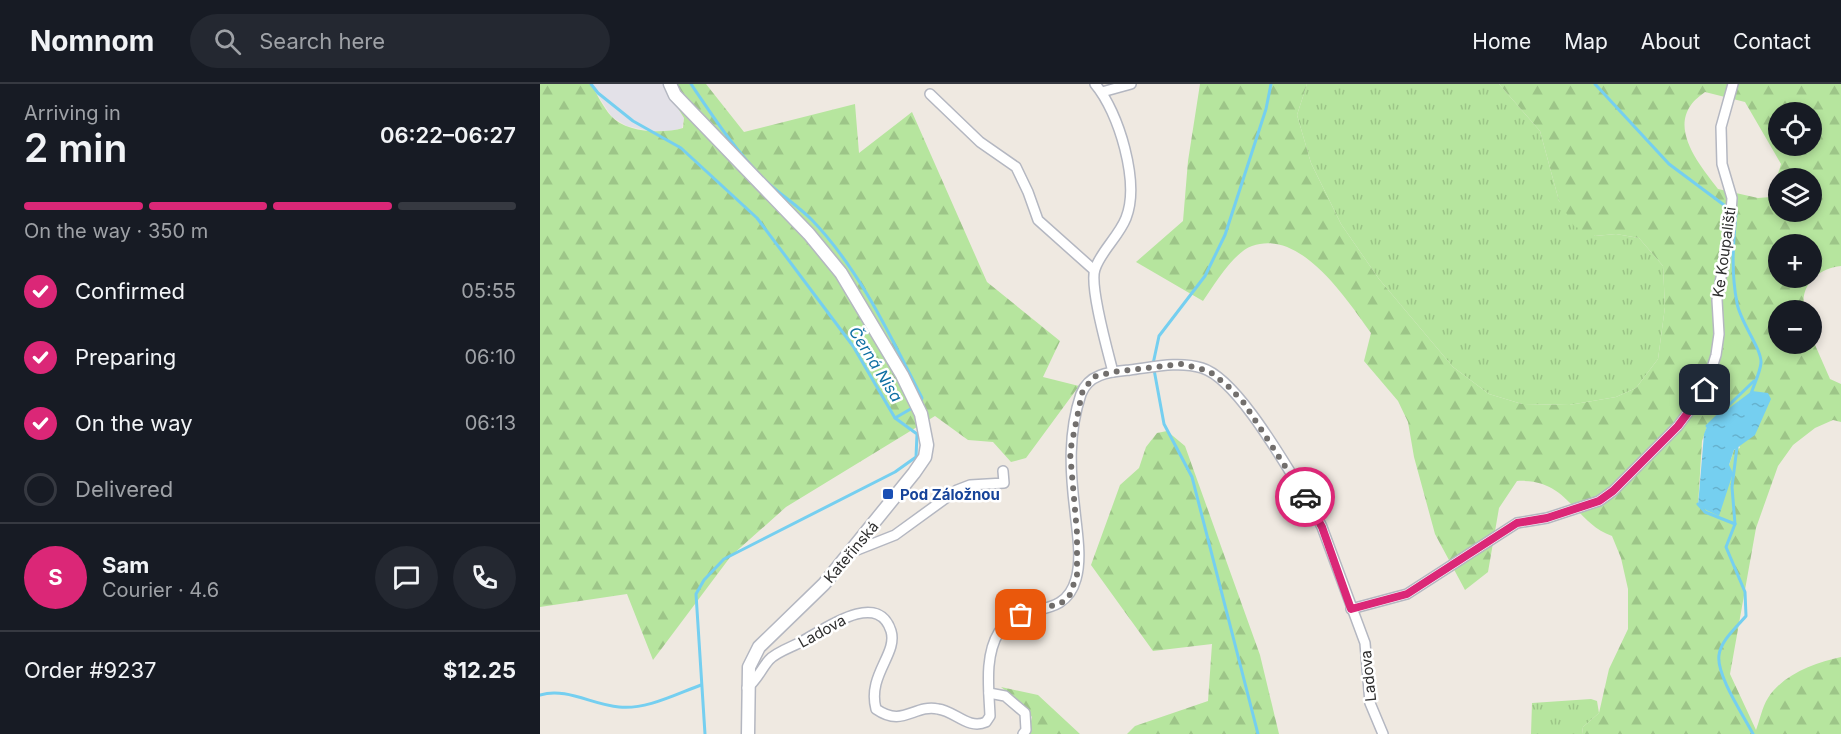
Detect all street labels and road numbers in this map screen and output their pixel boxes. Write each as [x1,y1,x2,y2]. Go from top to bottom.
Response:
street label: Ke Koupališti [1708,205,1740,299]
street label: Kateřinská [820,517,882,587]
street label: Ladova [795,610,849,652]
street label: Ladova [1356,649,1380,703]

